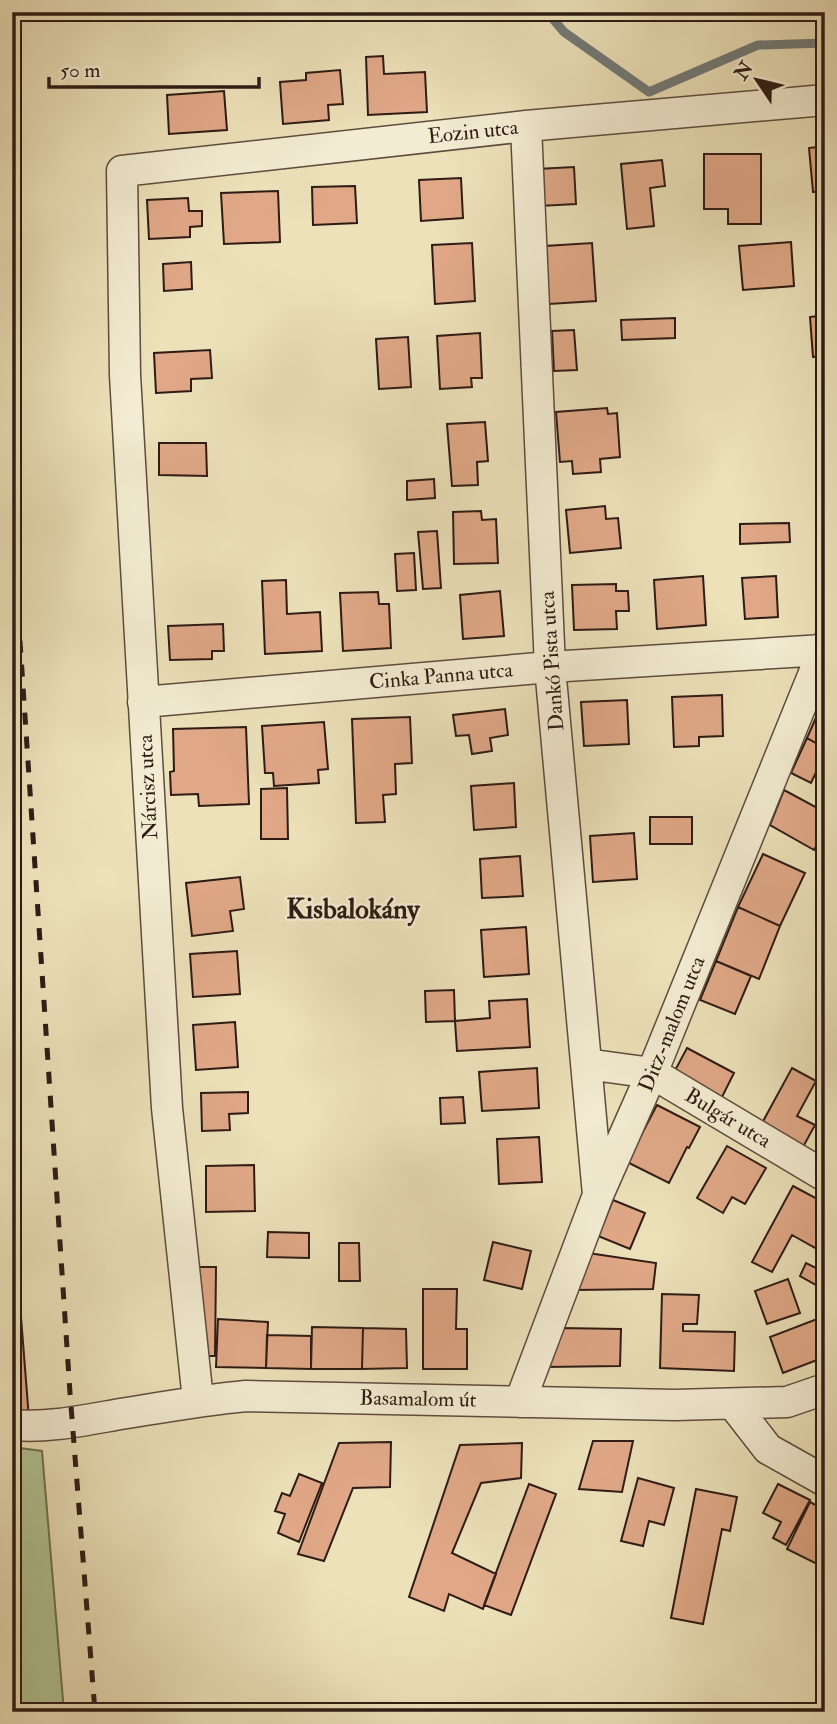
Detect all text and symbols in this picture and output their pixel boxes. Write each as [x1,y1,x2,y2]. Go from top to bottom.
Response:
scale bar [49,46,259,90]
north arrow [722,46,792,116]
text: N [729,56,759,85]
text: 50 m [60,57,101,84]
street label: Eozin utca [426,114,520,150]
street label: Dankó Pista utca [534,590,570,732]
street label: Cinka Panna utca [368,656,514,696]
street label: Nárcisz utca [132,733,164,840]
district label: Kisbalokány [286,892,421,927]
street label: Ditz-malom utca [632,952,712,1096]
street label: Bulgár utca [680,1082,776,1154]
street label: Basamalom út [359,1384,477,1414]

